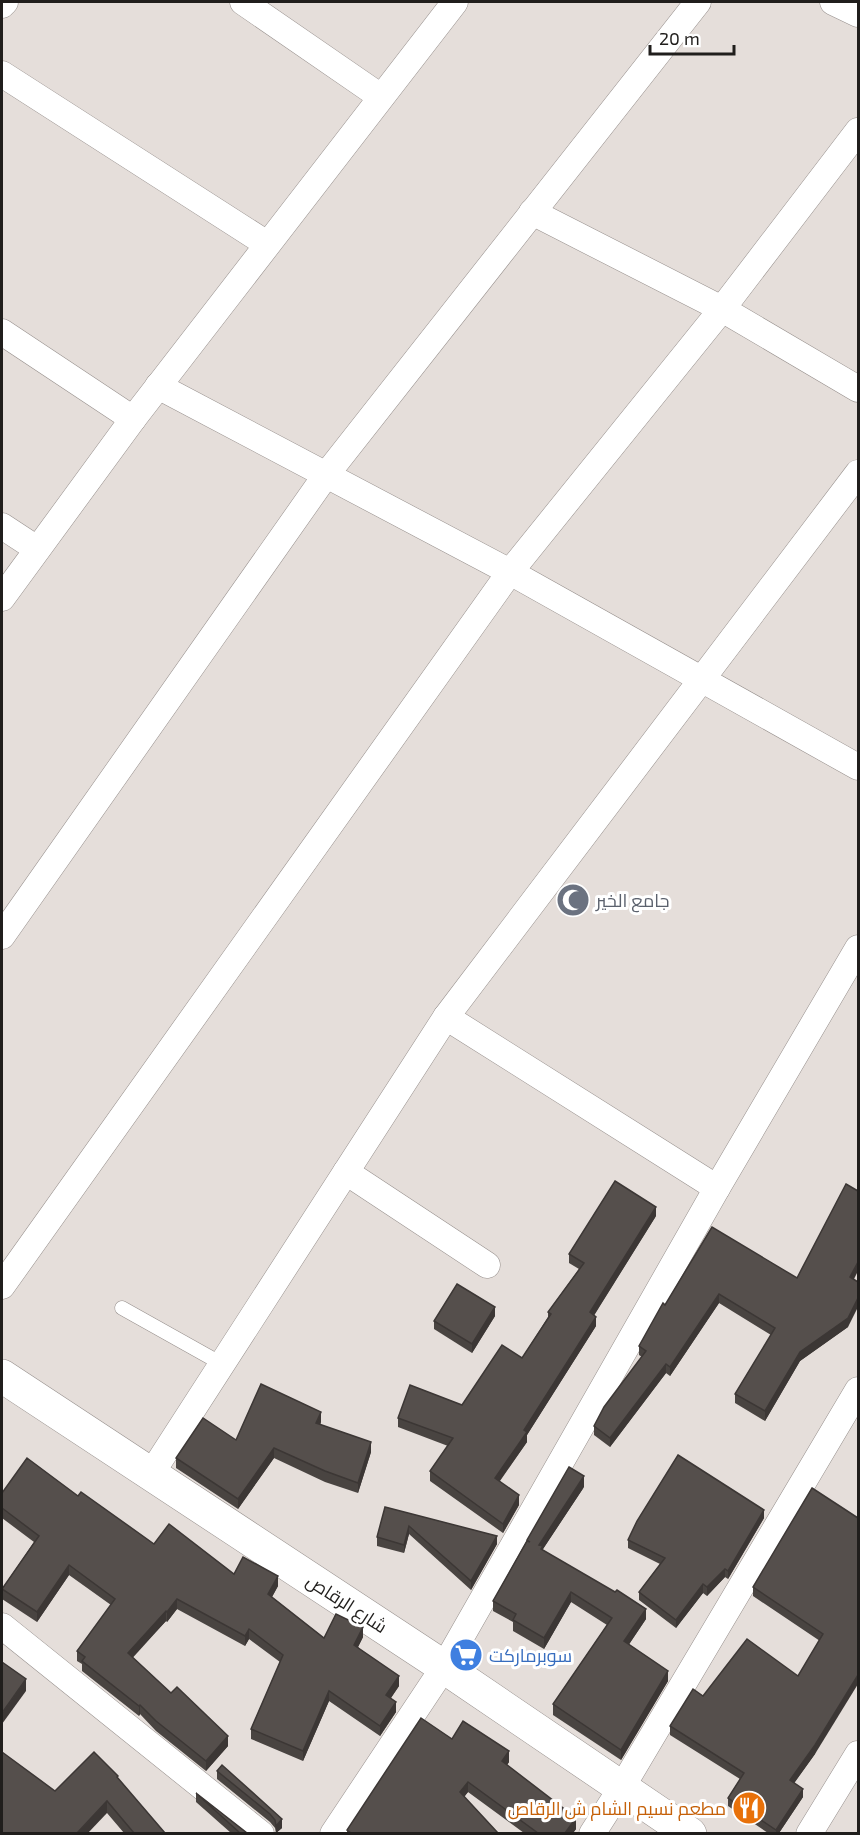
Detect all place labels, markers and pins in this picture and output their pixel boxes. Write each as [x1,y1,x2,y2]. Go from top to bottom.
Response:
mosque icon: جامع الخير [555,882,591,918]
place label: جامع الخير [595,889,670,913]
supermarket icon: سوبرماركت [448,1637,484,1673]
place label: سوبرماركت [489,1644,572,1667]
restaurant icon: مطعم نسيم الشام ش الرقاص [731,1790,767,1826]
place label: مطعم نسيم الشام ش الرقاص [508,1797,726,1821]

